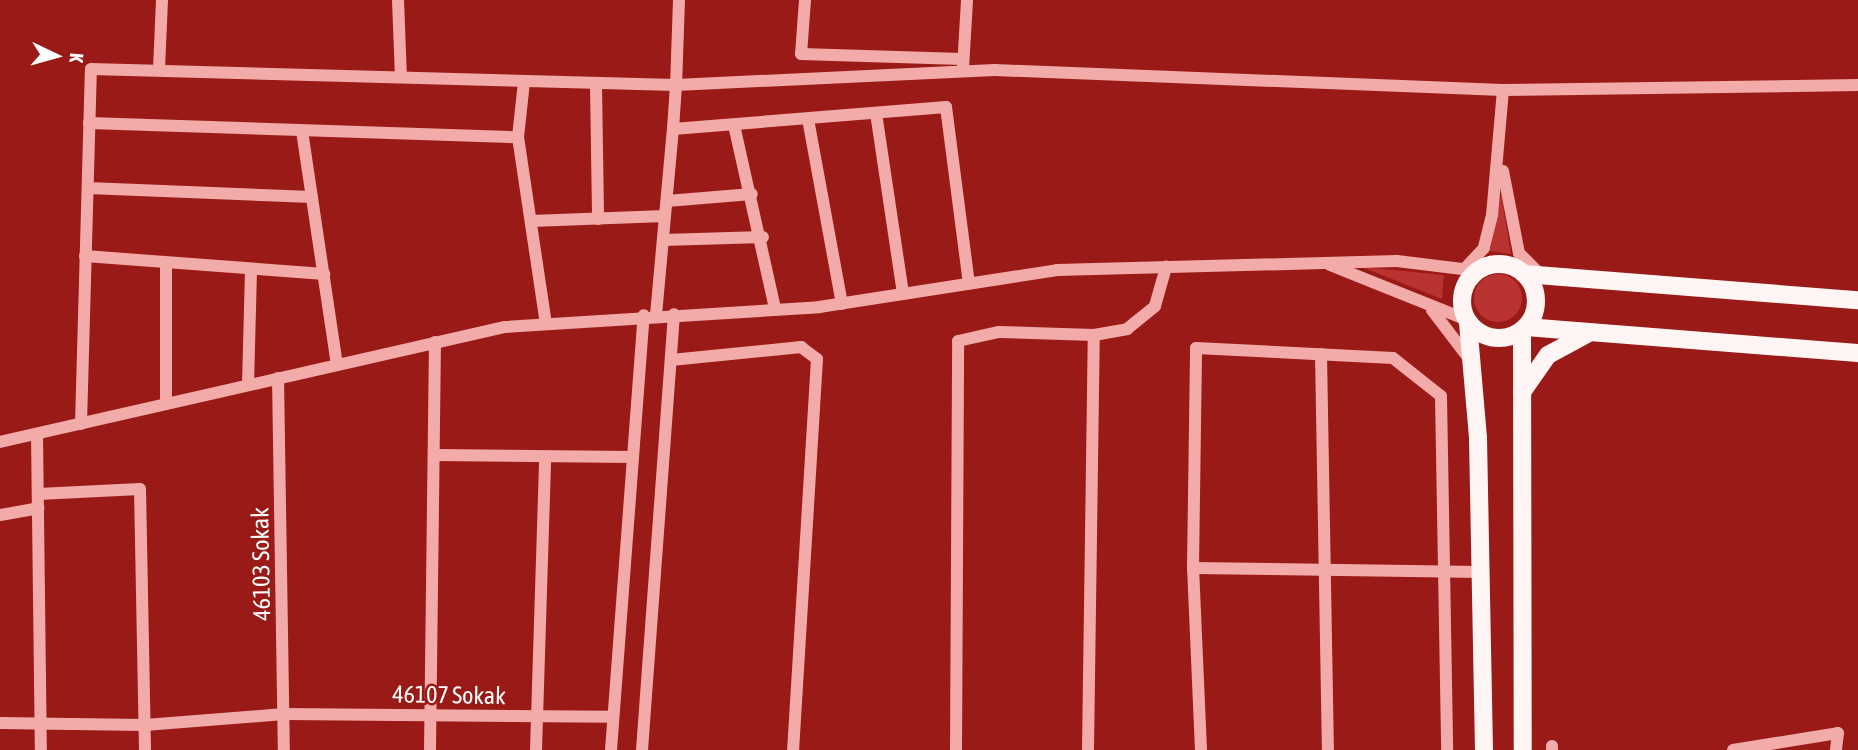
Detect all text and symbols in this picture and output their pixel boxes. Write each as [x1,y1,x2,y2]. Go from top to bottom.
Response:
north arrow [21,21,91,91]
text: K [66,52,88,63]
street label: 46103 Sokak [246,507,276,621]
street label: 46107 Sokak [392,680,506,710]

